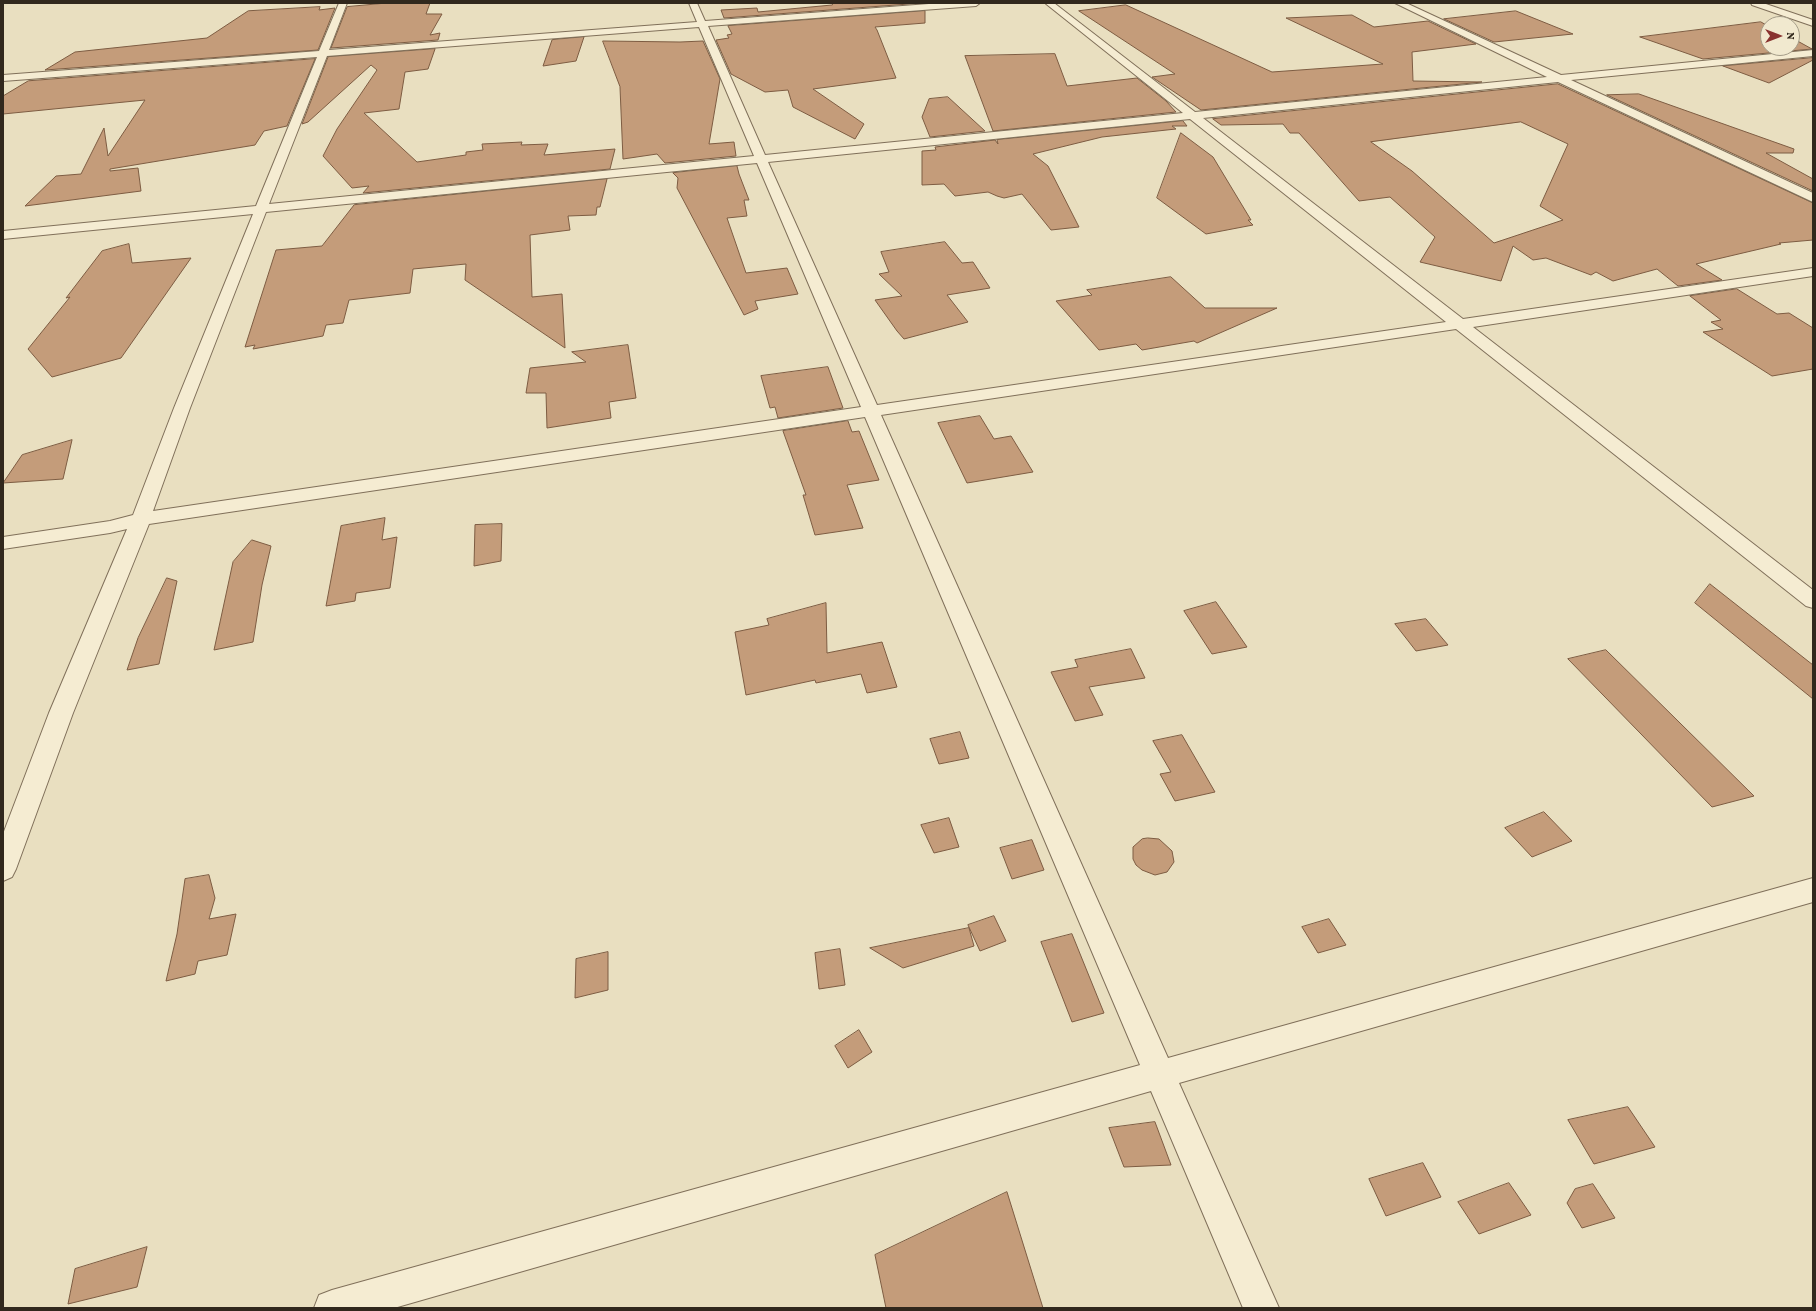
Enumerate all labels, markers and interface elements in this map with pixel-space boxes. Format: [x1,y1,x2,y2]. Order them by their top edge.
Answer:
north arrow [1760,16,1800,56]
text: N [1785,32,1797,40]

